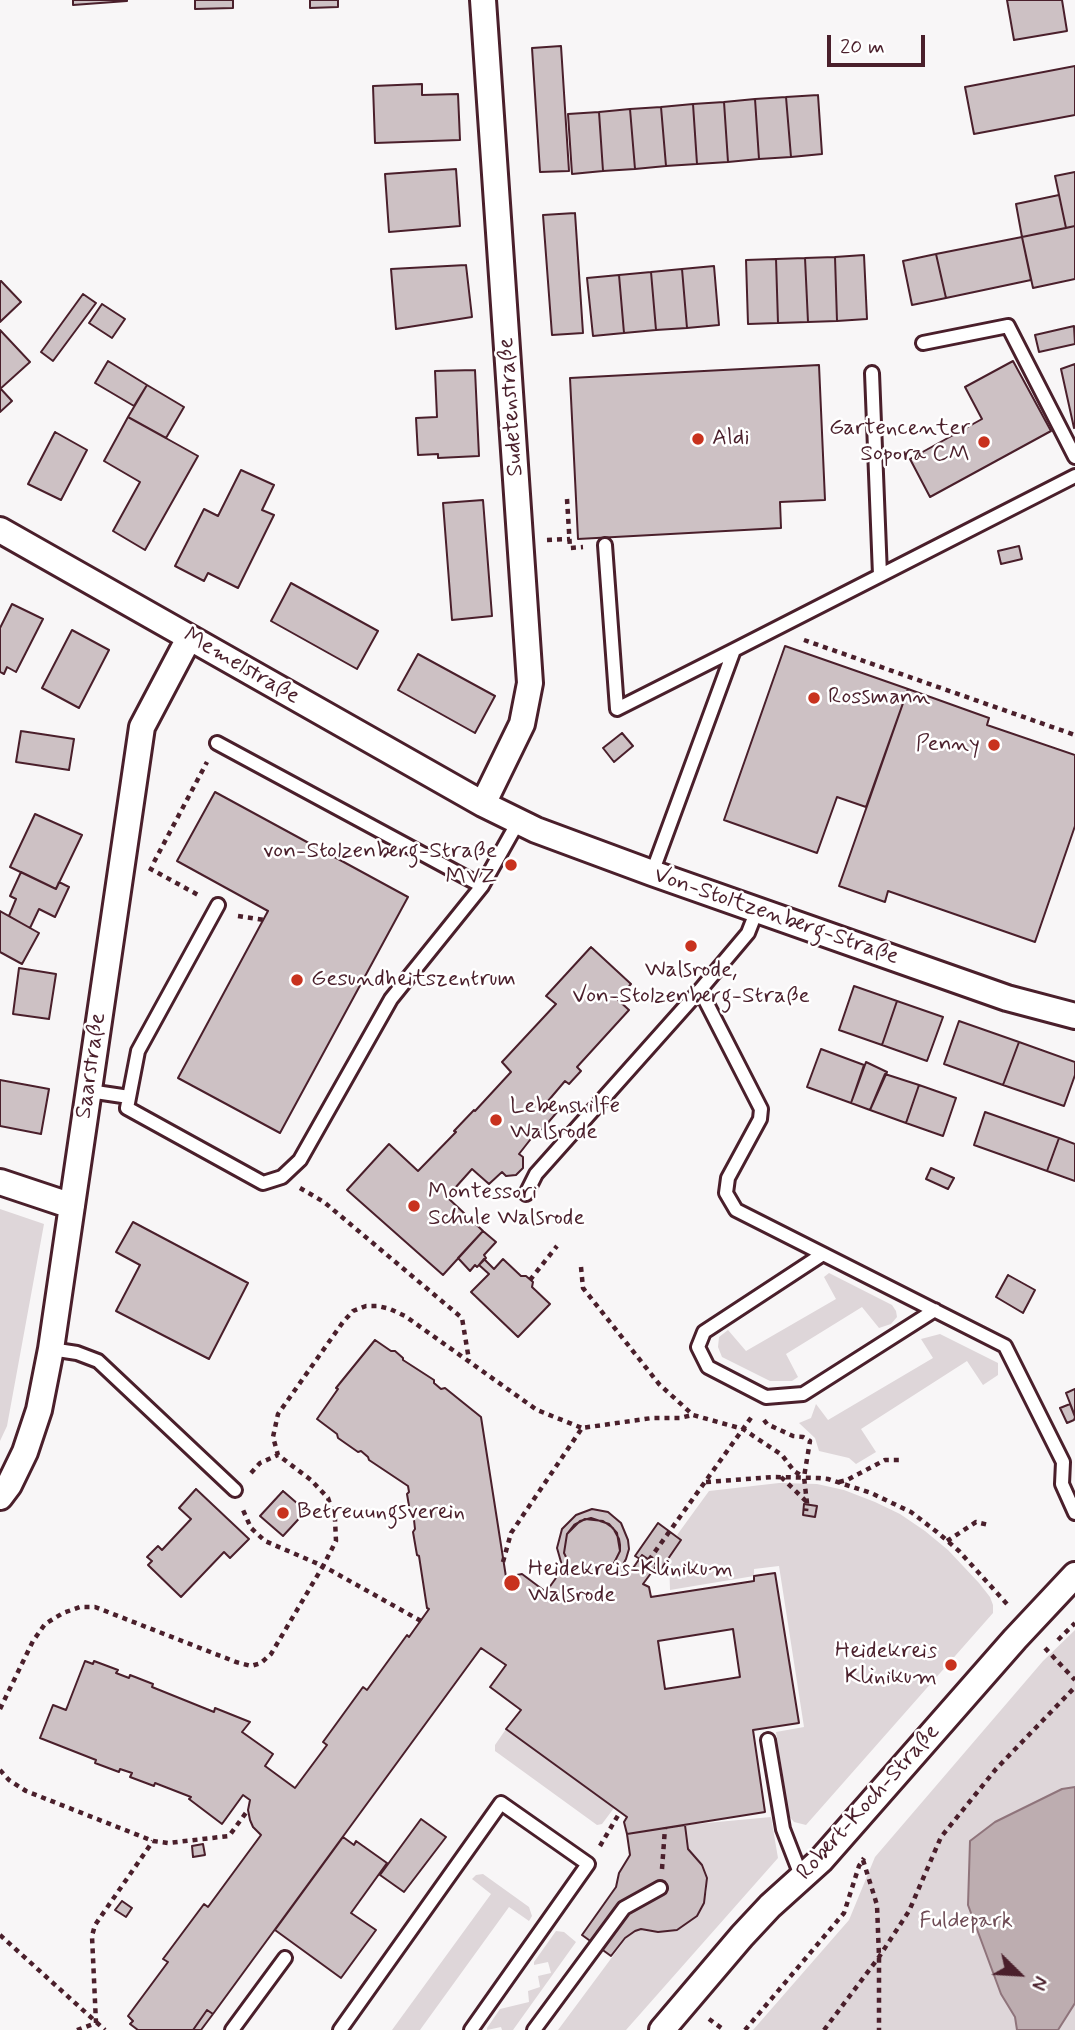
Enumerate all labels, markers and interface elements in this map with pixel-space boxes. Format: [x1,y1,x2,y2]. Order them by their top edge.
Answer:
scale bar [830,21,928,65]
text: 20 m [840,33,885,61]
street label: Sudetenstraße [493,337,531,477]
place label: Gartencenter Sopora CM [829,415,970,469]
place label: Aldi [712,425,750,453]
marker: Aldi [690,431,706,447]
marker: Gartencenter Sopora CM [976,434,992,450]
street label: Memelstraße [178,623,304,711]
place label: Rossmann [828,684,930,712]
marker: Rossmann [806,690,822,706]
place label: Penny [916,731,980,759]
marker: Penny [986,737,1002,753]
place label: von-Stolzenberg-Straße MVZ [263,838,497,892]
marker: von-Stolzenberg-Straße MVZ [503,857,519,873]
street label: Von-Stoltzenberg-Straße [650,862,902,972]
marker: Walsrode, Von-Stolzenberg-Straße [683,938,699,954]
place label: Walsrode, Von-Stolzenberg-Straße [572,957,810,1011]
place label: Gesundheitszentrum [311,966,516,994]
marker: Gesundheitszentrum [289,972,305,988]
street label: Saarstraße [71,1011,113,1121]
place label: Lebenshilfe Walsrode [510,1093,620,1147]
marker: Lebenshilfe Walsrode [488,1112,504,1128]
place label: Montessori Schule Walsrode [428,1179,585,1233]
marker: Montessori Schule Walsrode [406,1198,422,1214]
place label: Betreuungsverein [297,1499,465,1527]
marker: Betreuungsverein [275,1505,291,1521]
place label: Heidekreis-Klinikum Walsrode [528,1556,733,1610]
marker: Heidekreis-Klinikum Walsrode [502,1573,522,1593]
place label: Heidekreis Klinikum [835,1638,937,1692]
marker: Heidekreis Klinikum [943,1657,959,1673]
street label: Robert-Koch-Straße [792,1719,946,1887]
park label: Fuldepark [919,1908,1013,1936]
north arrow [984,1939,1054,2009]
text: N [1025,1972,1053,1994]

